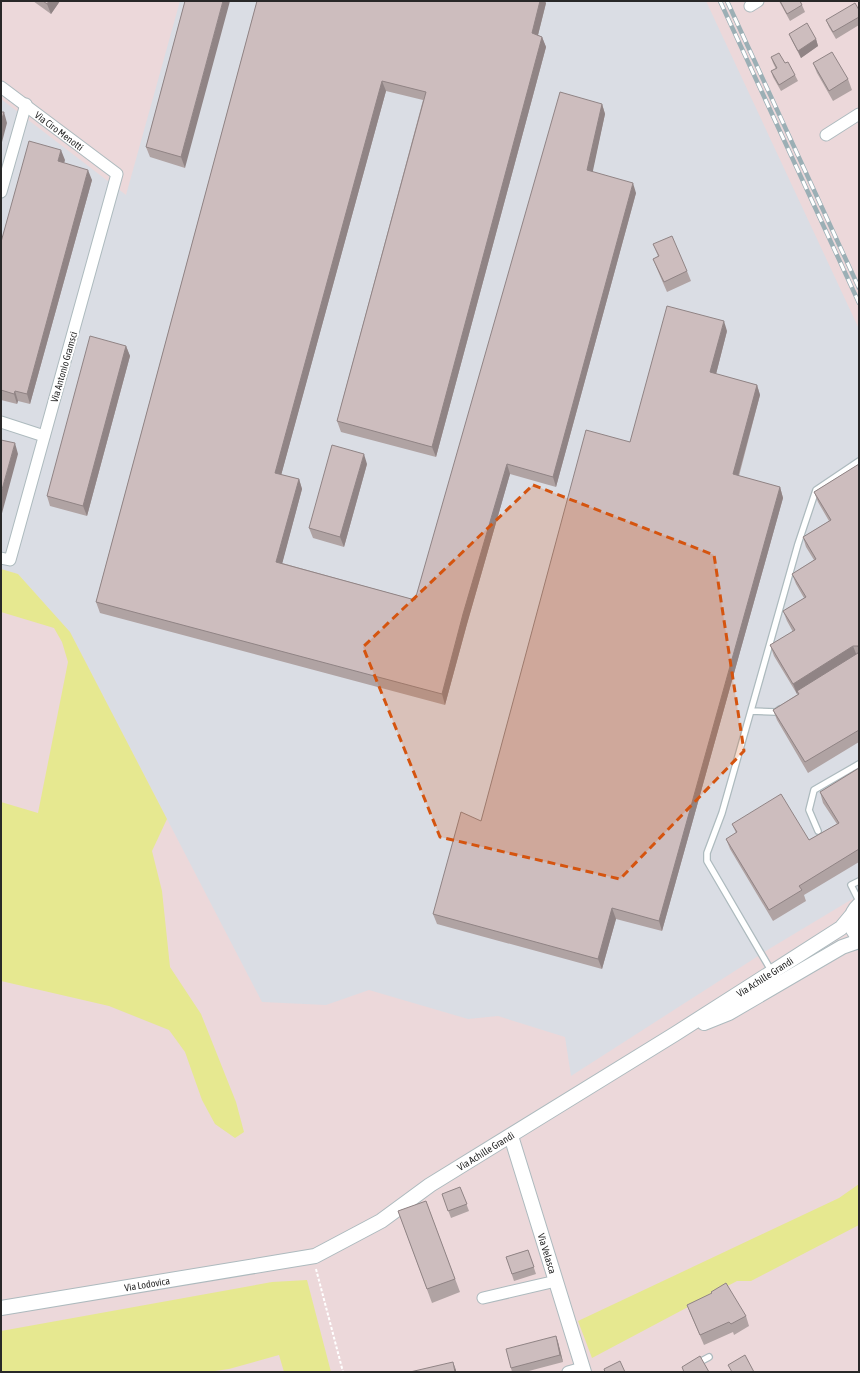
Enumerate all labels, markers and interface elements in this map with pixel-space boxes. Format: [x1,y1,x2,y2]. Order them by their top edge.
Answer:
street label: Via Ciro Menotti [33,109,86,153]
street label: Via Antonio Gramsci [49,330,79,404]
street label: Via Achille Grandi [734,955,795,999]
street label: Via Achille Grandi [455,1129,516,1172]
street label: Via Velasca [536,1232,559,1275]
street label: Via Lodovica [123,1275,171,1293]

